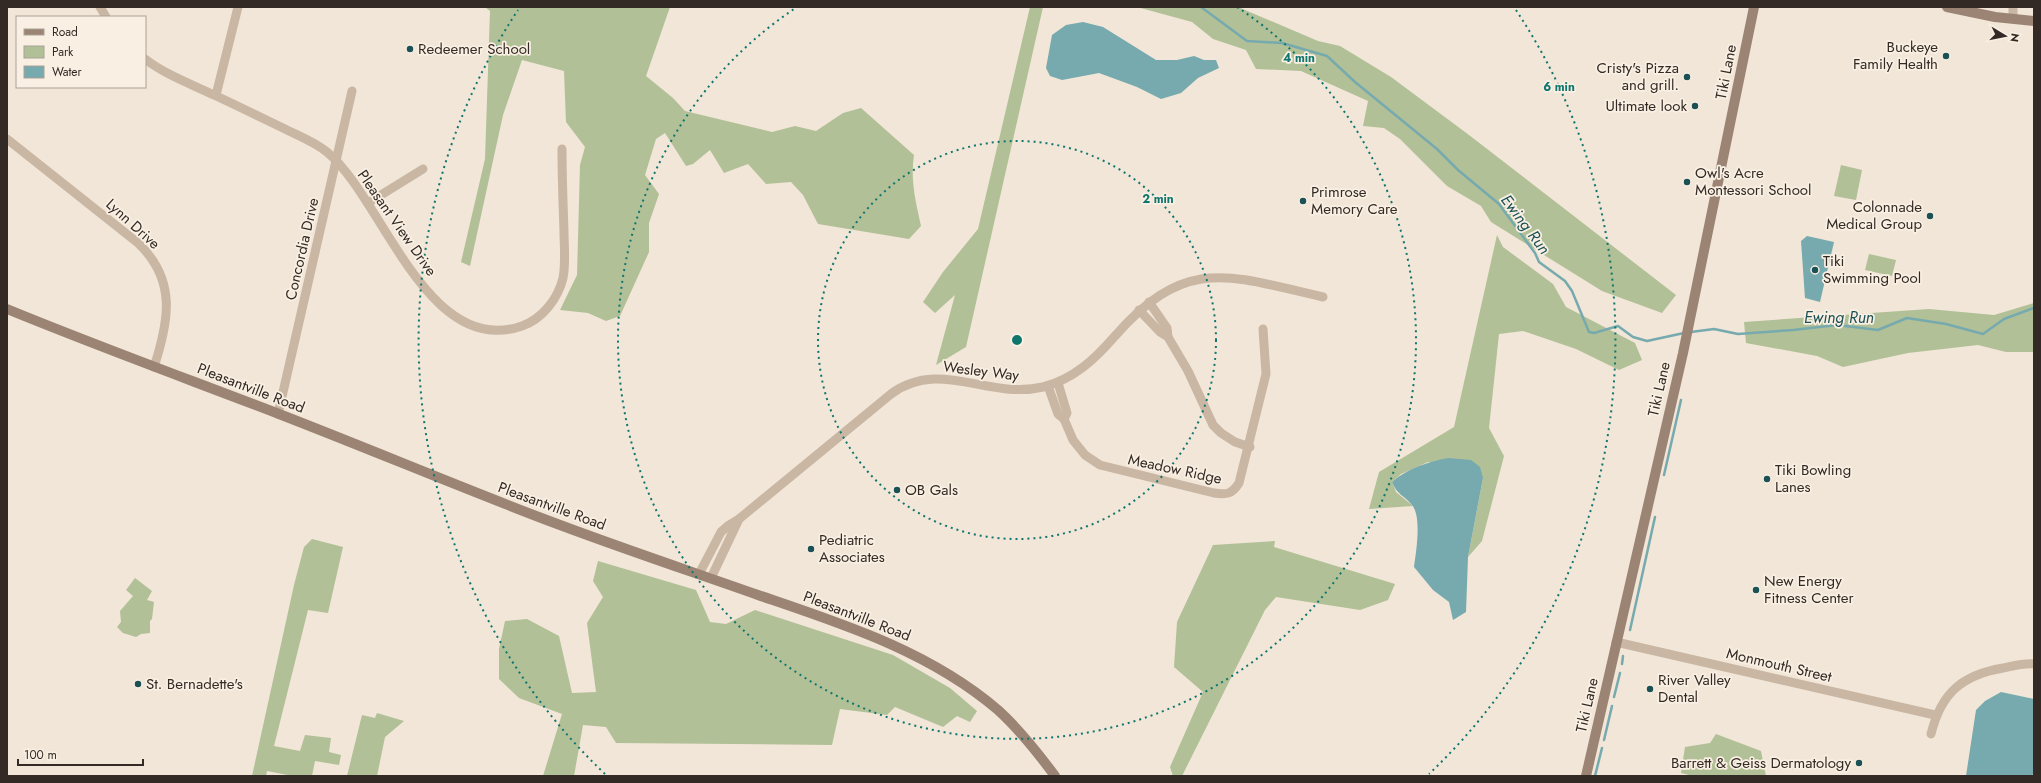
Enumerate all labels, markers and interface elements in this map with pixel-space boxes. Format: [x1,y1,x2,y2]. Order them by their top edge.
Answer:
legend [16,16,146,88]
north arrow [1985,16,2025,56]
text: Road [52,23,78,41]
text: N [2006,32,2023,43]
place label: Buckeye Family Health [1853,36,1938,75]
place label: Redeemer School [418,38,530,60]
street label: Tiki Lane [1710,42,1742,101]
text: Park [52,43,74,61]
marker: Redeemer School [405,44,415,54]
text: 4 min [1283,49,1315,67]
marker: Buckeye Family Health [1941,51,1951,61]
place label: Cristy's Pizza and grill. [1597,57,1679,96]
text: Water [52,63,83,81]
marker: Cristy's Pizza and grill. [1682,72,1692,82]
text: 6 min [1543,78,1575,96]
place label: Ultimate look [1605,95,1687,117]
marker: Ultimate look [1690,101,1700,111]
place label: Owl's Acre Montessori School [1695,162,1811,201]
street label: Pleasant View Drive [352,165,442,281]
marker: Owl's Acre Montessori School [1682,177,1692,187]
place label: Primrose Memory Care [1311,181,1398,220]
water label: Ewing Run [1495,189,1556,259]
text: 2 min [1142,190,1174,208]
street label: Lynn Drive [101,194,165,255]
street label: Concordia Drive [280,195,325,302]
marker: Primrose Memory Care [1298,196,1308,206]
place label: Colonnade Medical Group [1826,196,1922,235]
marker: Colonnade Medical Group [1925,211,1935,221]
place label: Tiki Swimming Pool [1823,250,1921,289]
marker: Tiki Swimming Pool [1810,265,1820,275]
water label: Ewing Run [1804,306,1874,329]
centre of rings [1010,333,1024,347]
street label: Wesley Way [942,355,1021,387]
street label: Pleasantville Road [194,357,308,419]
street label: Tiki Lane [1642,359,1676,418]
street label: Meadow Ridge [1126,448,1224,490]
place label: Tiki Bowling Lanes [1775,459,1851,498]
marker: Tiki Bowling Lanes [1762,474,1772,484]
street label: Pleasantville Road [495,476,609,536]
place label: OB Gals [905,479,958,501]
marker: OB Gals [892,485,902,495]
place label: Pediatric Associates [819,529,885,568]
marker: Pediatric Associates [806,544,816,554]
place label: New Energy Fitness Center [1764,570,1854,609]
street label: Pleasantville Road [800,585,914,647]
marker: New Energy Fitness Center [1751,585,1761,595]
street label: Monmouth Street [1724,642,1834,688]
place label: River Valley Dental [1658,669,1731,708]
place label: St. Bernadette's [146,673,243,695]
street label: Tiki Lane [1570,675,1604,734]
marker: St. Bernadette's [133,679,143,689]
marker: River Valley Dental [1645,684,1655,694]
scale bar [18,741,143,767]
text: 100 m [24,746,57,764]
place label: Barrett & Geiss Dermatology [1671,752,1851,774]
marker: Barrett & Geiss Dermatology [1854,758,1864,768]

